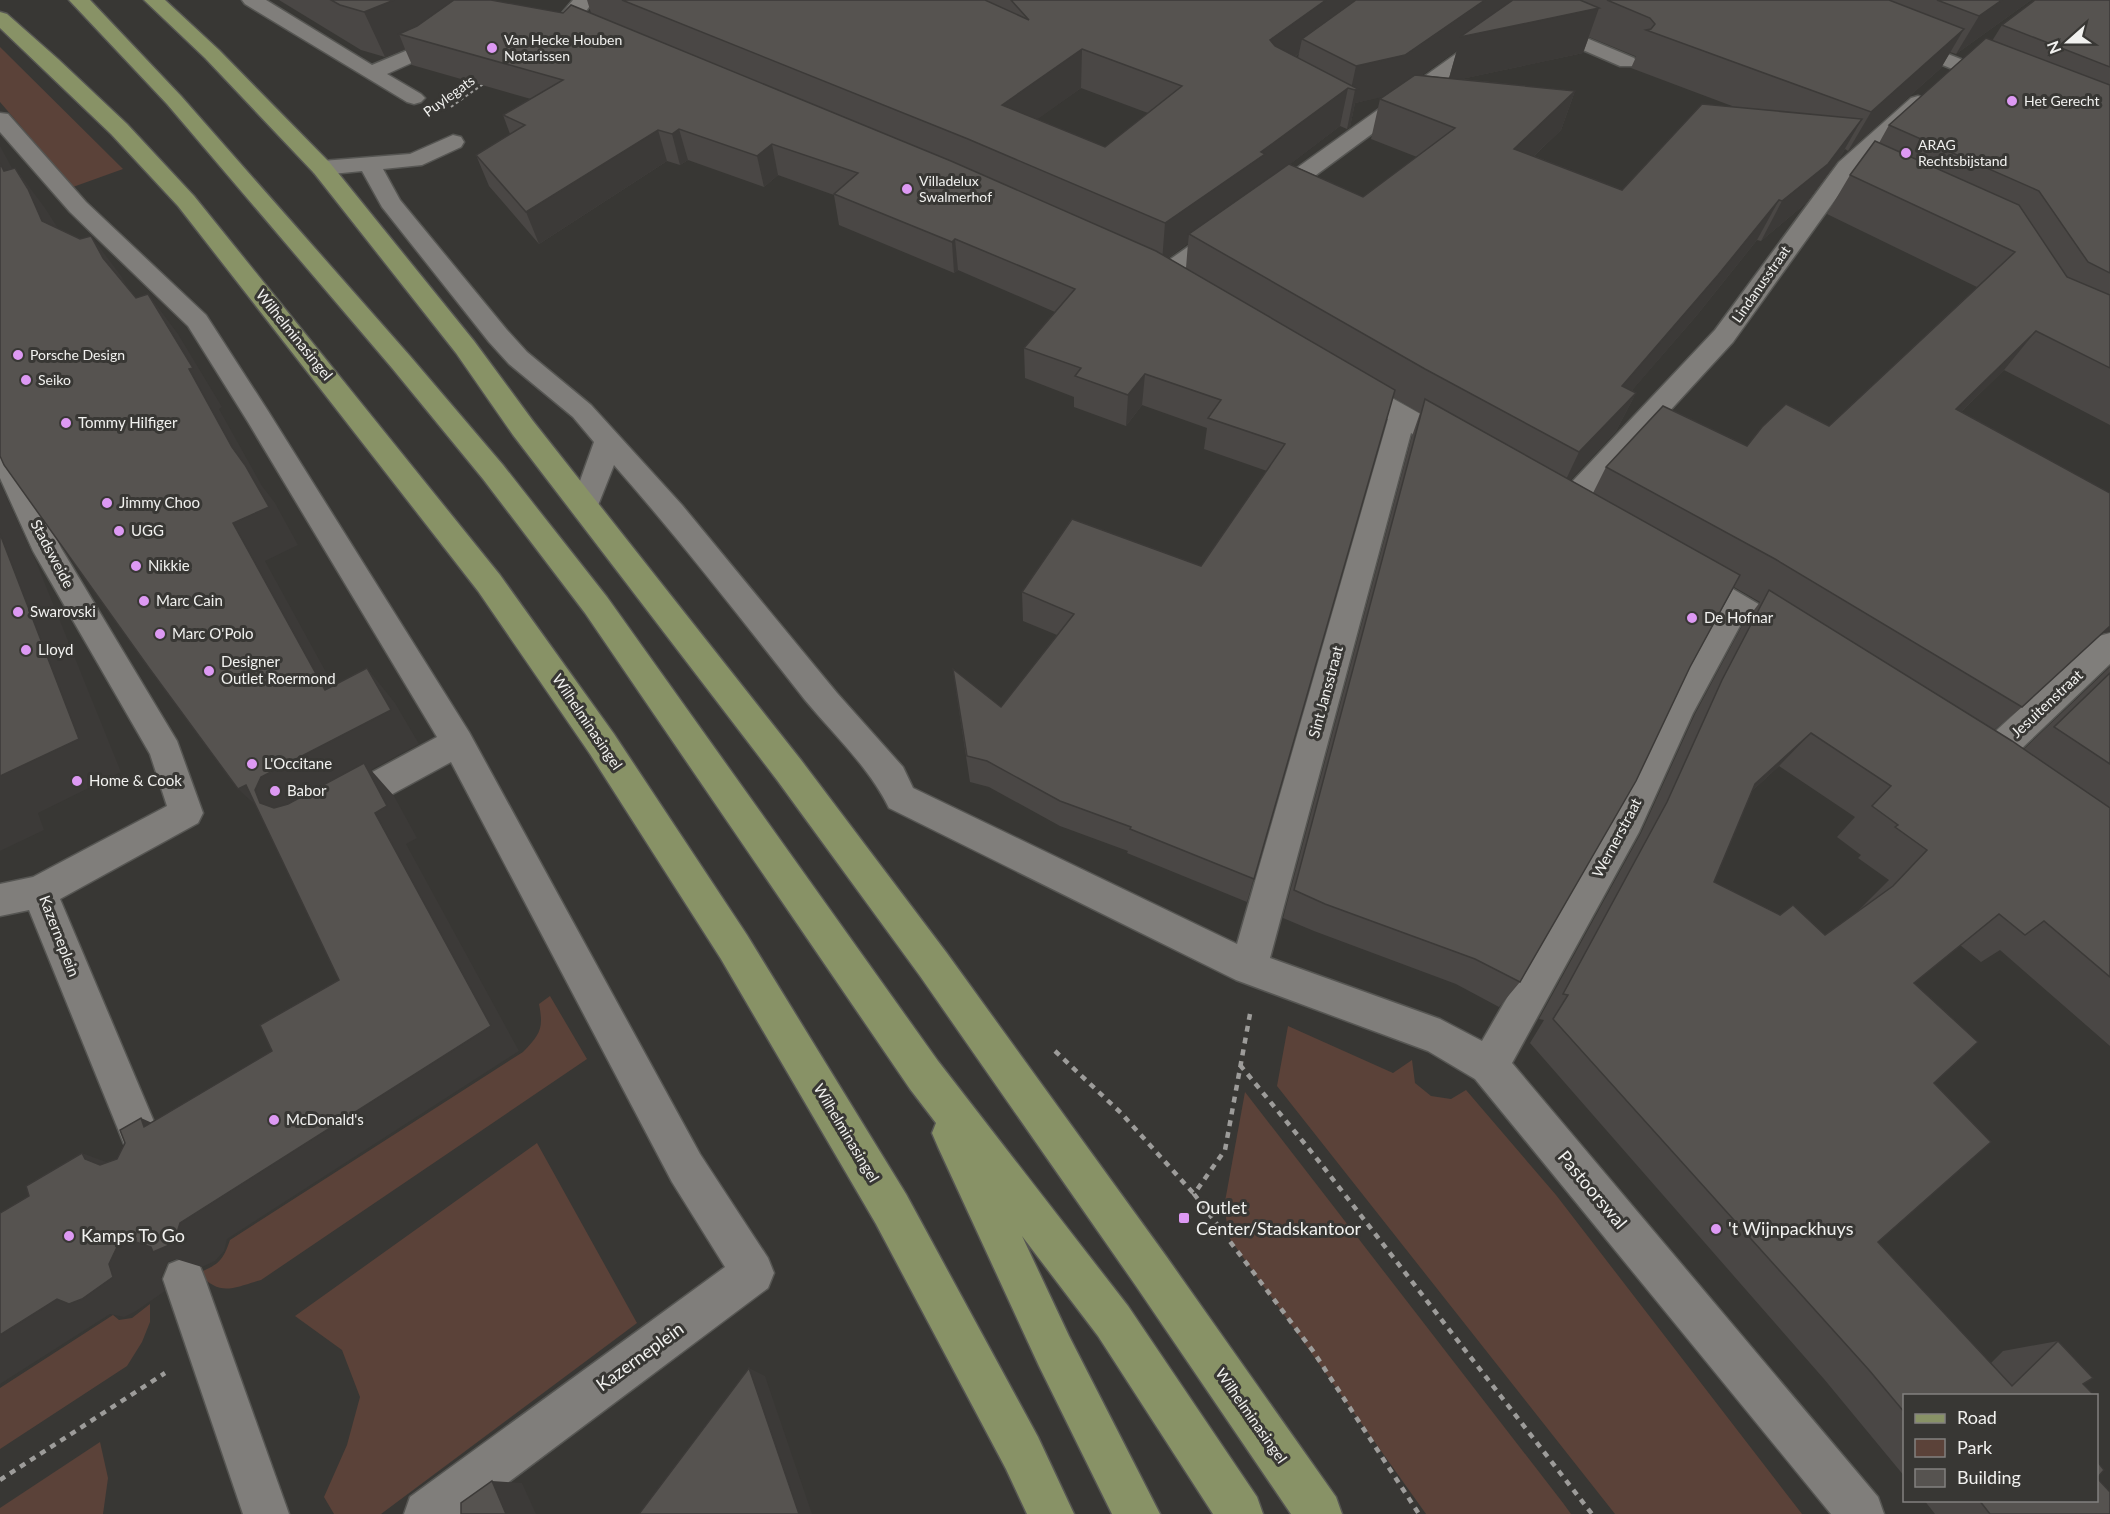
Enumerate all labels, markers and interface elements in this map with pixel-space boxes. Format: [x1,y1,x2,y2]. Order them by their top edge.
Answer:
north arrow [2038,12,2098,72]
place label: Van Hecke Houben Notarissen [504,31,622,64]
text: N [2042,38,2065,57]
marker: Van Hecke Houben Notarissen [485,41,499,55]
street label: Puylegats [420,71,478,120]
place label: Het Gerecht [2024,92,2100,109]
marker: Het Gerecht [2005,94,2019,108]
place label: ARAG Rechtsbijstand [1918,136,2007,169]
marker: ARAG Rechtsbijstand [1899,146,1913,160]
place label: Villadelux Swalmerhof [919,172,992,205]
marker: Villadelux Swalmerhof [900,182,914,196]
street label: Lindanusstraat [1728,242,1793,325]
street label: Wilhelminasingel [253,285,337,383]
place label: Porsche Design [30,346,125,363]
marker: Porsche Design [11,348,25,362]
place label: Seiko [38,371,71,388]
marker: Seiko [19,373,33,387]
place label: Tommy Hilfiger [78,413,178,431]
marker: Tommy Hilfiger [59,416,73,430]
place label: Jimmy Choo [119,493,200,511]
marker: Jimmy Choo [100,496,114,510]
street label: Stadsweide [27,516,78,591]
place label: UGG [131,521,164,539]
marker: UGG [112,524,126,538]
place label: Nikkie [148,556,190,574]
marker: Nikkie [129,559,143,573]
place label: Marc Cain [156,591,223,609]
marker: Marc Cain [137,594,151,608]
place label: Swarovski [30,602,96,620]
marker: Swarovski [11,605,25,619]
place label: De Hofnar [1704,608,1774,626]
marker: De Hofnar [1685,611,1699,625]
place label: Marc O'Polo [172,624,254,642]
marker: Marc O'Polo [153,627,167,641]
place label: Lloyd [38,640,73,658]
marker: Lloyd [19,643,33,657]
street label: Sint Jansstraat [1304,643,1346,740]
place label: Designer Outlet Roermond [221,652,336,687]
marker: Designer Outlet Roermond [202,664,216,678]
street label: Jesuitenstraat [2007,665,2086,741]
street label: Wilhelminasingel [549,670,627,773]
place label: L'Occitane [264,754,332,772]
marker: L'Occitane [245,757,259,771]
place label: Home & Cook [89,771,182,789]
marker: Home & Cook [70,774,84,788]
place label: Babor [287,781,327,799]
marker: Babor [268,784,282,798]
street label: Wernerstraat [1588,794,1645,880]
street label: Kazerneplein [36,893,84,979]
street label: Wilhelminasingel [810,1080,883,1185]
place label: McDonald's [286,1110,364,1128]
marker: McDonald's [267,1113,281,1127]
street label: Pastoorswal [1554,1146,1632,1233]
place label: Outlet Center/Stadskantoor [1196,1196,1362,1239]
marker: Outlet Center/Stadskantoor [1177,1211,1191,1225]
place label: 't Wijnpackhuys [1728,1217,1854,1239]
marker: 't Wijnpackhuys [1709,1222,1723,1236]
place label: Kamps To Go [81,1224,185,1246]
marker: Kamps To Go [62,1229,76,1243]
street label: Kazerneplein [591,1317,687,1395]
street label: Wilhelminasingel [1212,1364,1291,1466]
legend [1903,1394,2098,1502]
text: Road [1957,1406,1997,1428]
text: Park [1957,1436,1993,1458]
text: Building [1957,1466,2021,1488]

